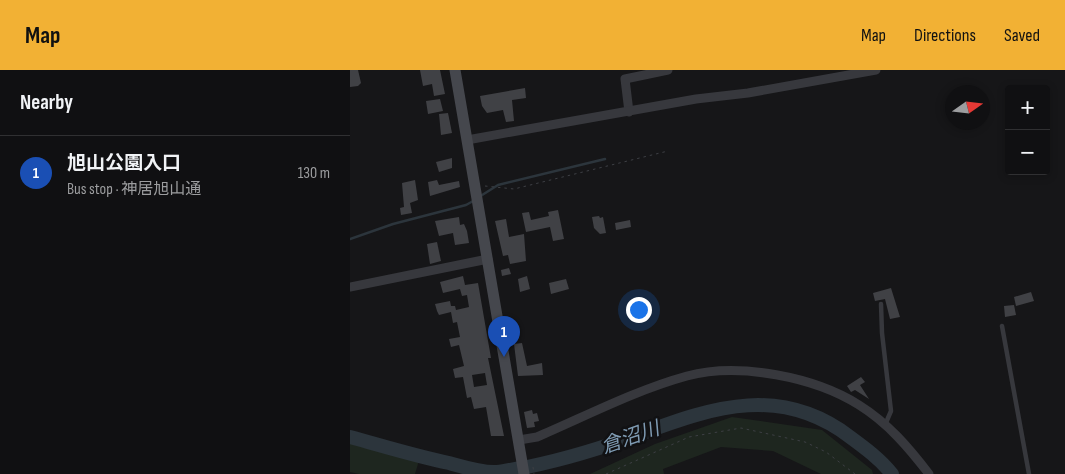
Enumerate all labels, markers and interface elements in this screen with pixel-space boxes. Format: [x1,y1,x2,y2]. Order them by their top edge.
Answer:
text: Map [25,21,60,50]
text: Map [861,25,886,46]
text: Directions [914,25,976,46]
text: Saved [1004,25,1040,46]
north arrow [945,85,990,130]
map controls [1005,85,1050,175]
button: + [1005,85,1050,130]
text: Nearby [20,90,73,115]
button: − [1005,130,1050,175]
text: 旭山公園入口 [67,152,181,175]
text: 1 [33,164,39,183]
text: 130 m [298,164,330,183]
text: Bus stop · 神居旭山通 [67,180,201,199]
your location [626,297,652,323]
pin: 1 [488,316,520,357]
water label: 倉沼川 [598,416,664,459]

